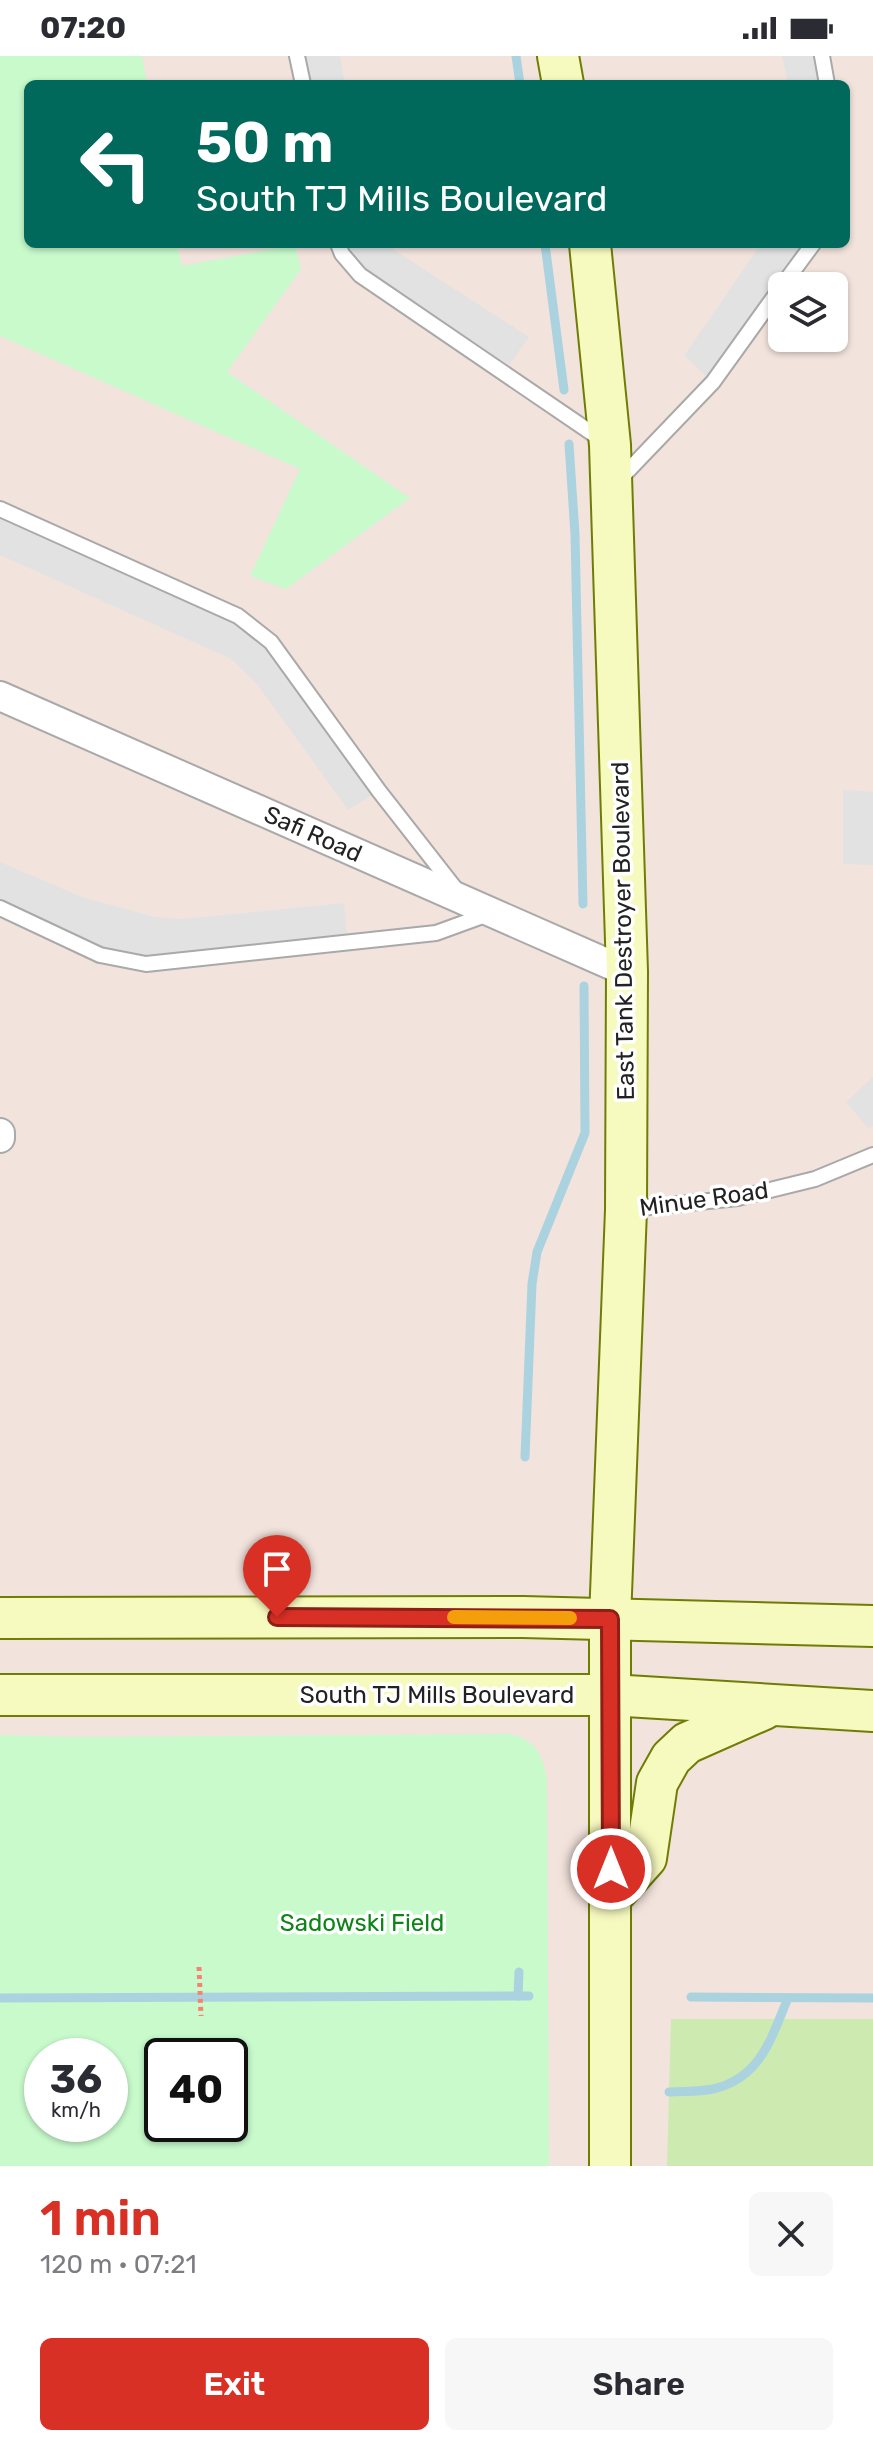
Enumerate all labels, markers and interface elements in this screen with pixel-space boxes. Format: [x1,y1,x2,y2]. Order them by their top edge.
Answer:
text: 07:20 [40,10,126,46]
text: 50 m [196,110,333,176]
icon: left [64,112,168,216]
text: South TJ Mills Boulevard [196,177,608,220]
map controls [768,272,848,352]
button: layers [768,272,848,352]
street label: East Tank Destroyer Boulevard [606,761,640,1101]
street label: Safi Road [260,800,366,868]
street label: Minue Road [638,1176,770,1222]
pin [243,1535,311,1617]
icon: arrive [255,1547,299,1591]
street label: South TJ Mills Boulevard [300,1681,574,1709]
position arrow [569,1827,653,1911]
park label: Sadowski Field [280,1909,444,1937]
speed limit sign: 40 [144,2038,248,2142]
text: 36 [50,2056,102,2103]
text: km/h [51,2098,101,2122]
text: 1 min [40,2190,161,2247]
button: close [749,2192,833,2276]
text: 120 m · 07:21 [40,2249,197,2280]
button: Exit [40,2338,429,2430]
button: Share [445,2338,833,2430]

